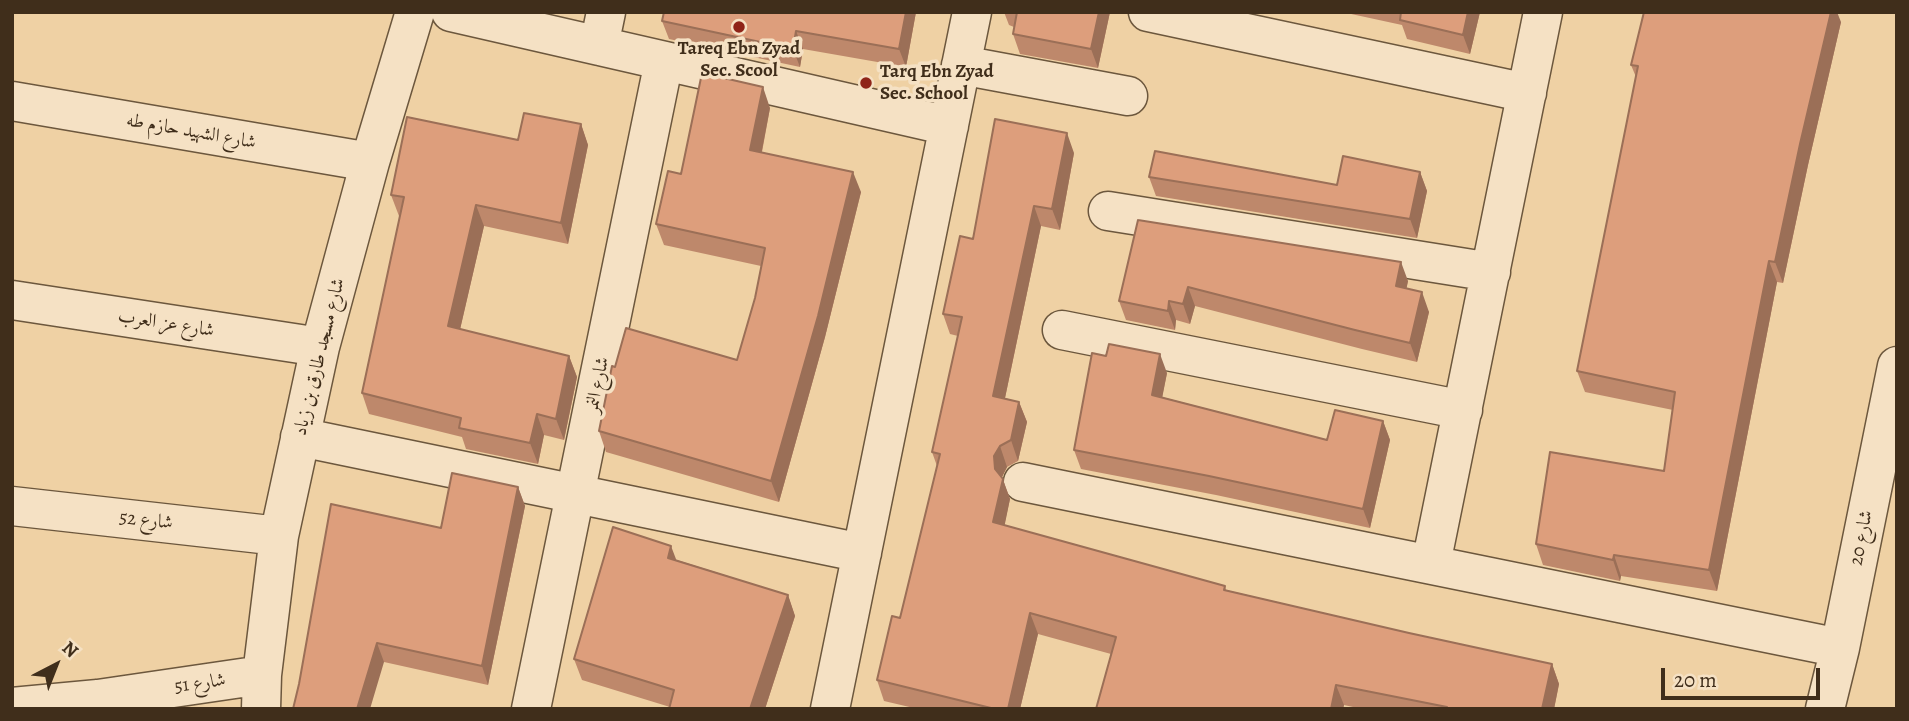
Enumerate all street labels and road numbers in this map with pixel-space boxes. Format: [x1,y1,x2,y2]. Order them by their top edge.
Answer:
street label: شارع الشهيد حازم طه [124,109,258,155]
street label: شارع مسجد طارق بن زياد [289,276,351,438]
street label: شارع عز العرب [116,305,216,343]
street label: شارع النمر [581,355,615,415]
street label: شارع 52 [118,507,174,535]
street label: شارع 20 [1845,508,1879,568]
street label: شارع 51 [173,669,227,699]

